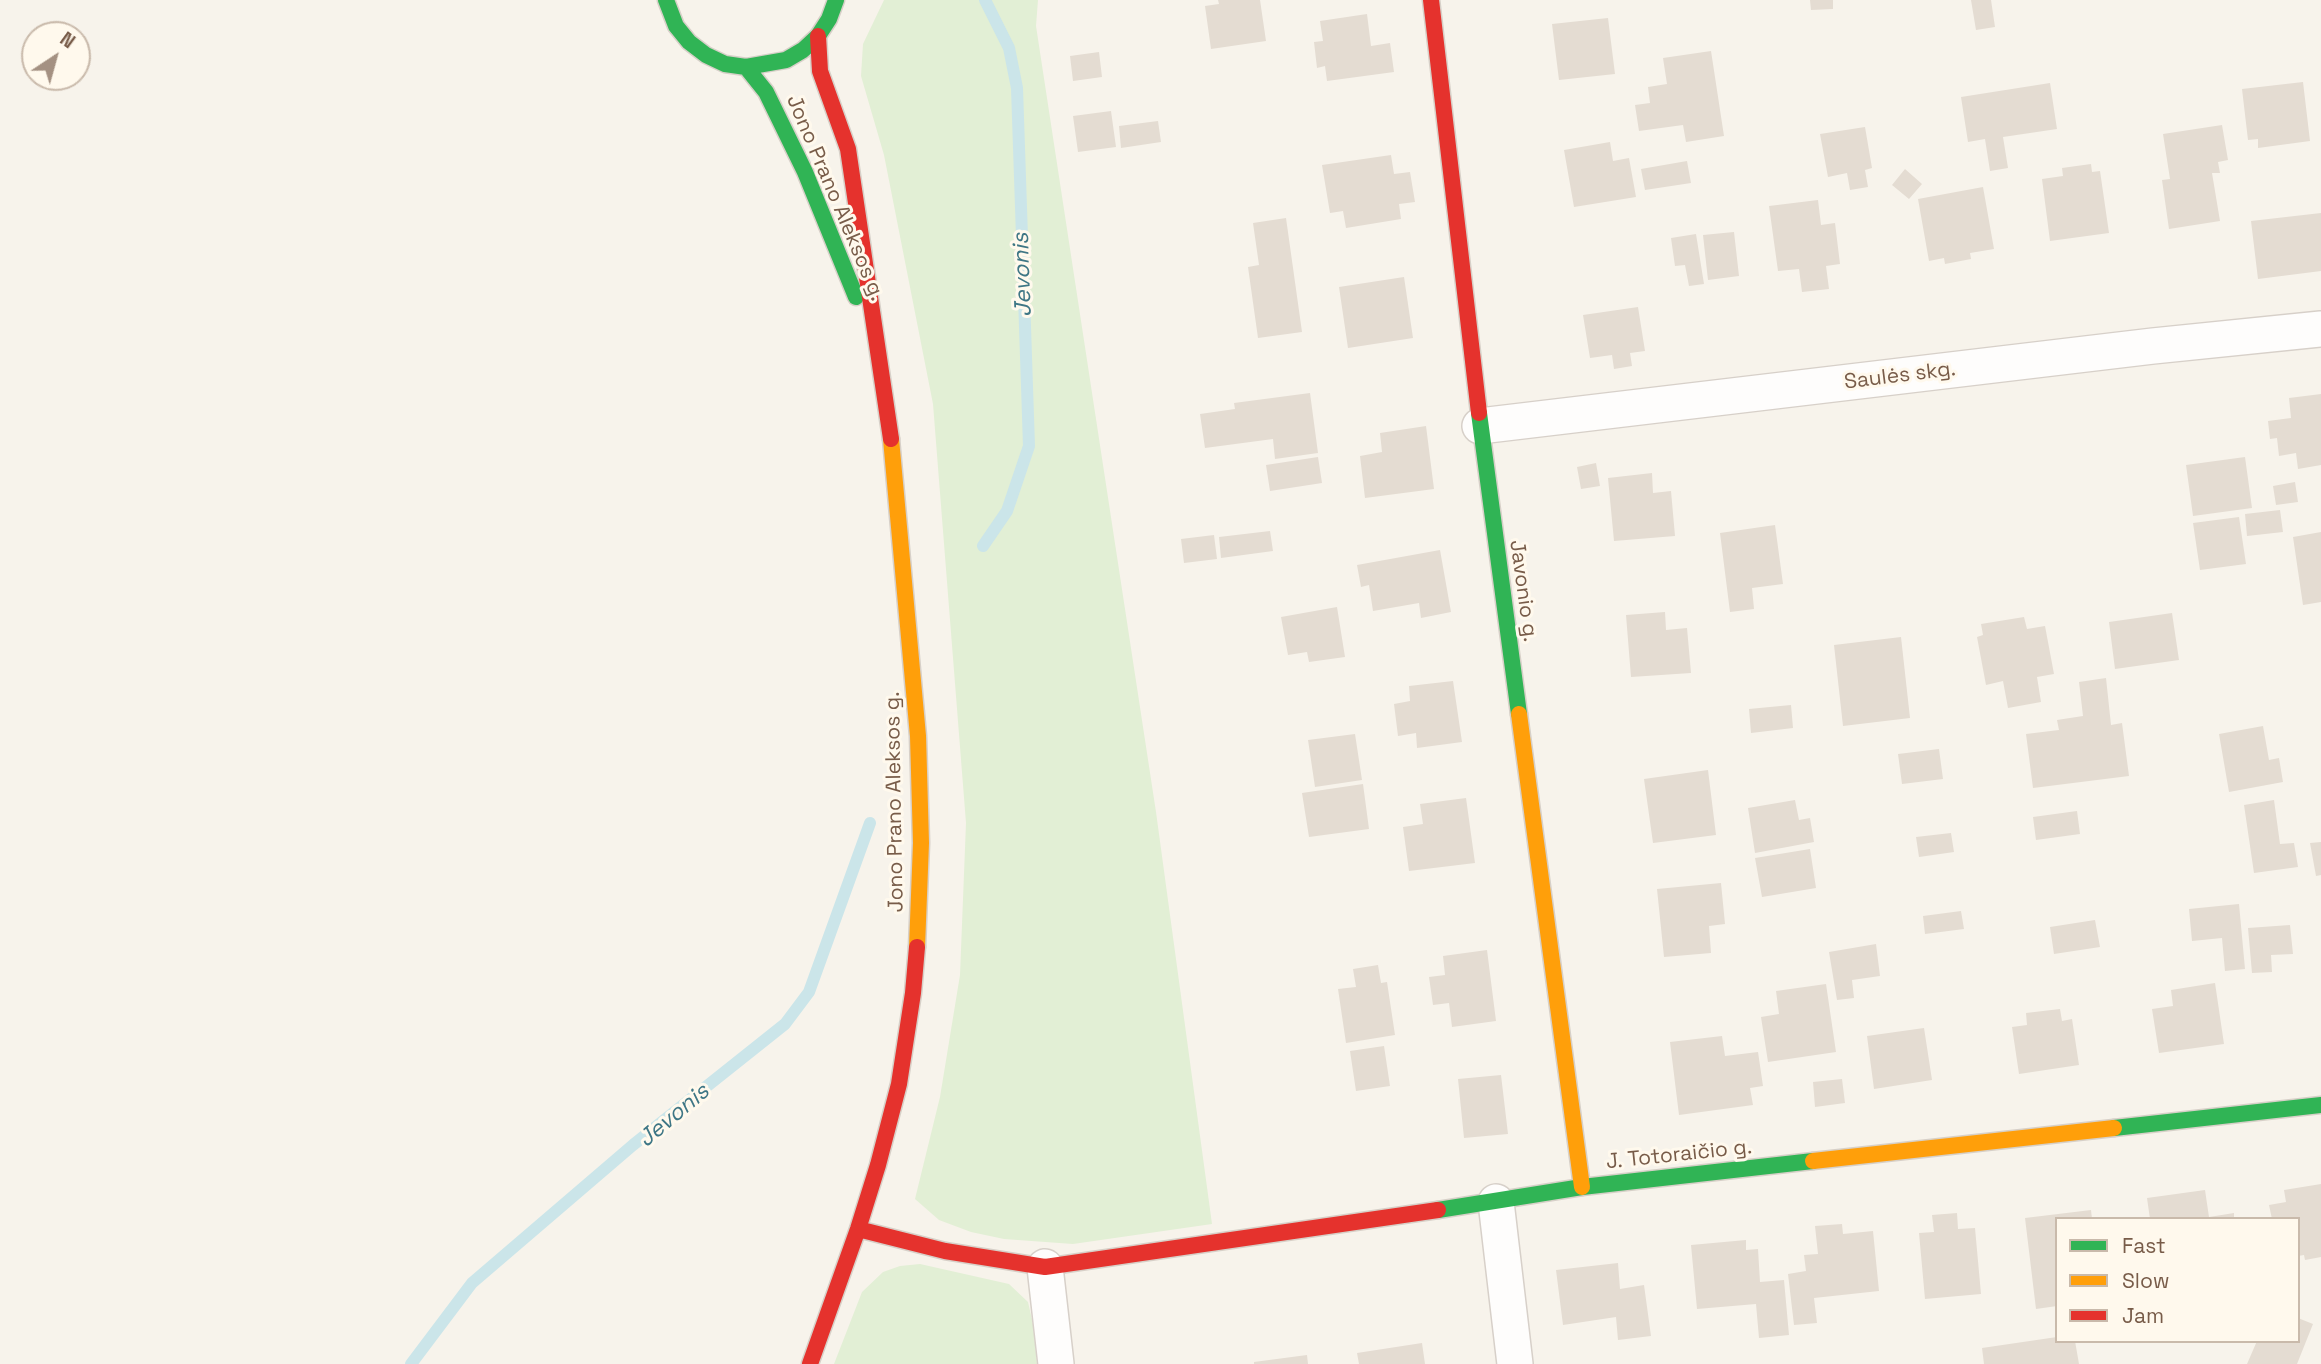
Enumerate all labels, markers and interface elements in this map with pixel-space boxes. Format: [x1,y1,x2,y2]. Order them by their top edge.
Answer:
north arrow [21,21,91,91]
text: N [55,26,80,54]
street label: Jono Prano Aleksos g. [780,91,890,305]
water label: Jevonis [1008,232,1038,318]
street label: Saulės skg. [1843,357,1957,395]
street label: Javonio g. [1503,538,1543,644]
street label: Jono Prano Aleksos g. [880,691,910,913]
water label: Jevonis [633,1078,715,1154]
street label: J. Totoraičio g. [1605,1135,1753,1175]
legend [2055,1217,2300,1343]
text: Fast [2122,1232,2166,1259]
text: Slow [2122,1267,2170,1294]
text: Jam [2122,1302,2164,1329]

